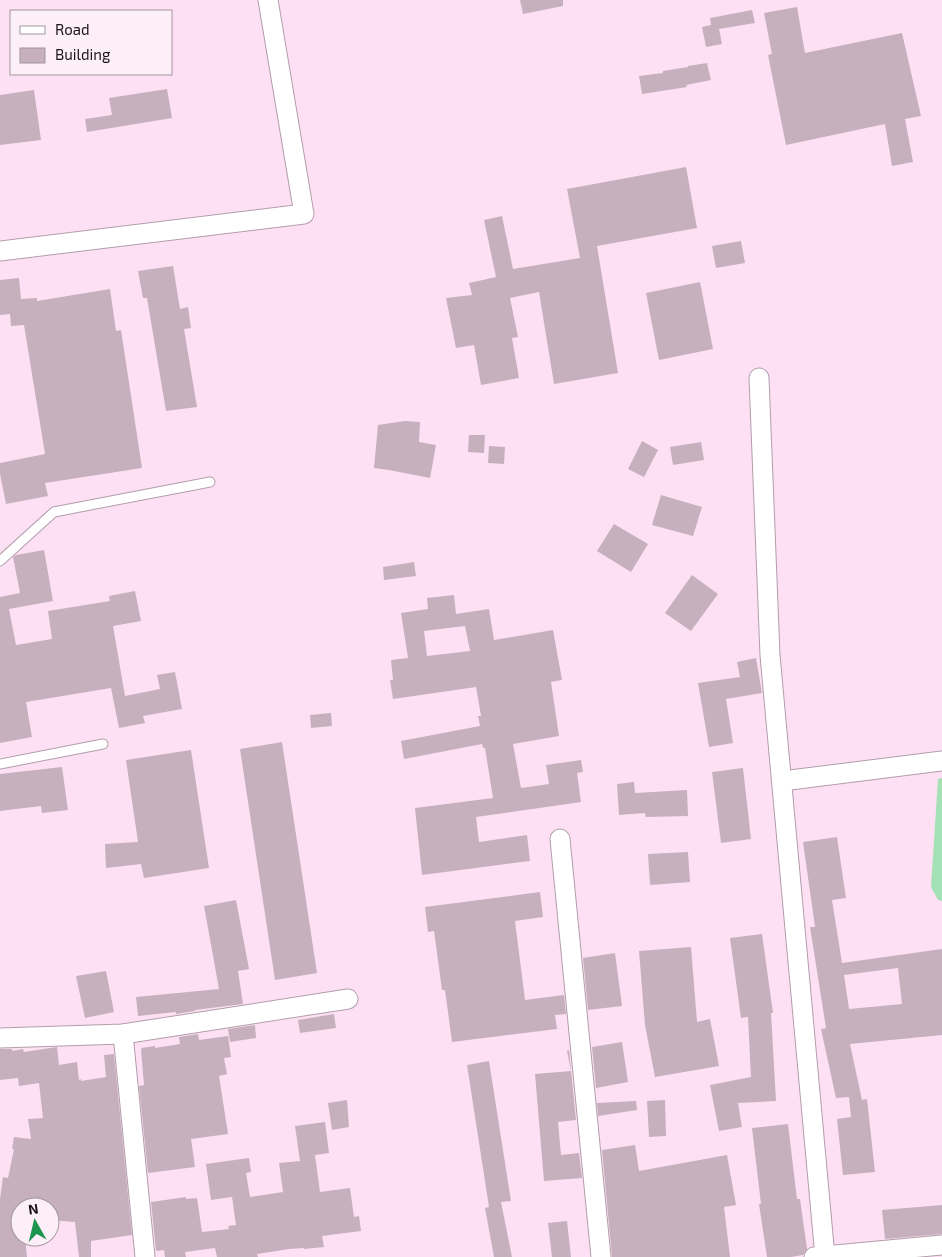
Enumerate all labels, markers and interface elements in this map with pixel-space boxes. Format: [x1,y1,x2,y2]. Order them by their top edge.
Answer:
legend [10,10,172,75]
text: Road [55,20,90,38]
text: Building [55,45,111,63]
north arrow [10,1197,60,1247]
text: N [27,1200,39,1218]

